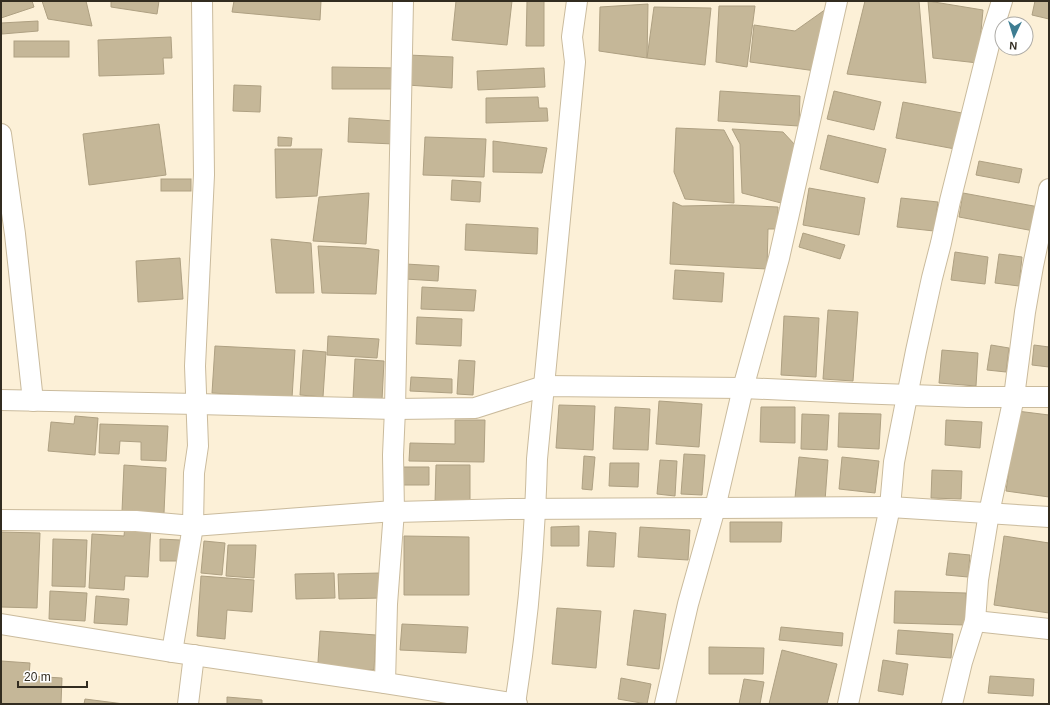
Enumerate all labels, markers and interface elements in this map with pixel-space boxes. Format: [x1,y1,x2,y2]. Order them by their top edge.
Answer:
north arrow [994,16,1034,56]
text: N [1009,40,1018,52]
scale bar [18,663,87,689]
text: 20 m [24,670,51,684]

